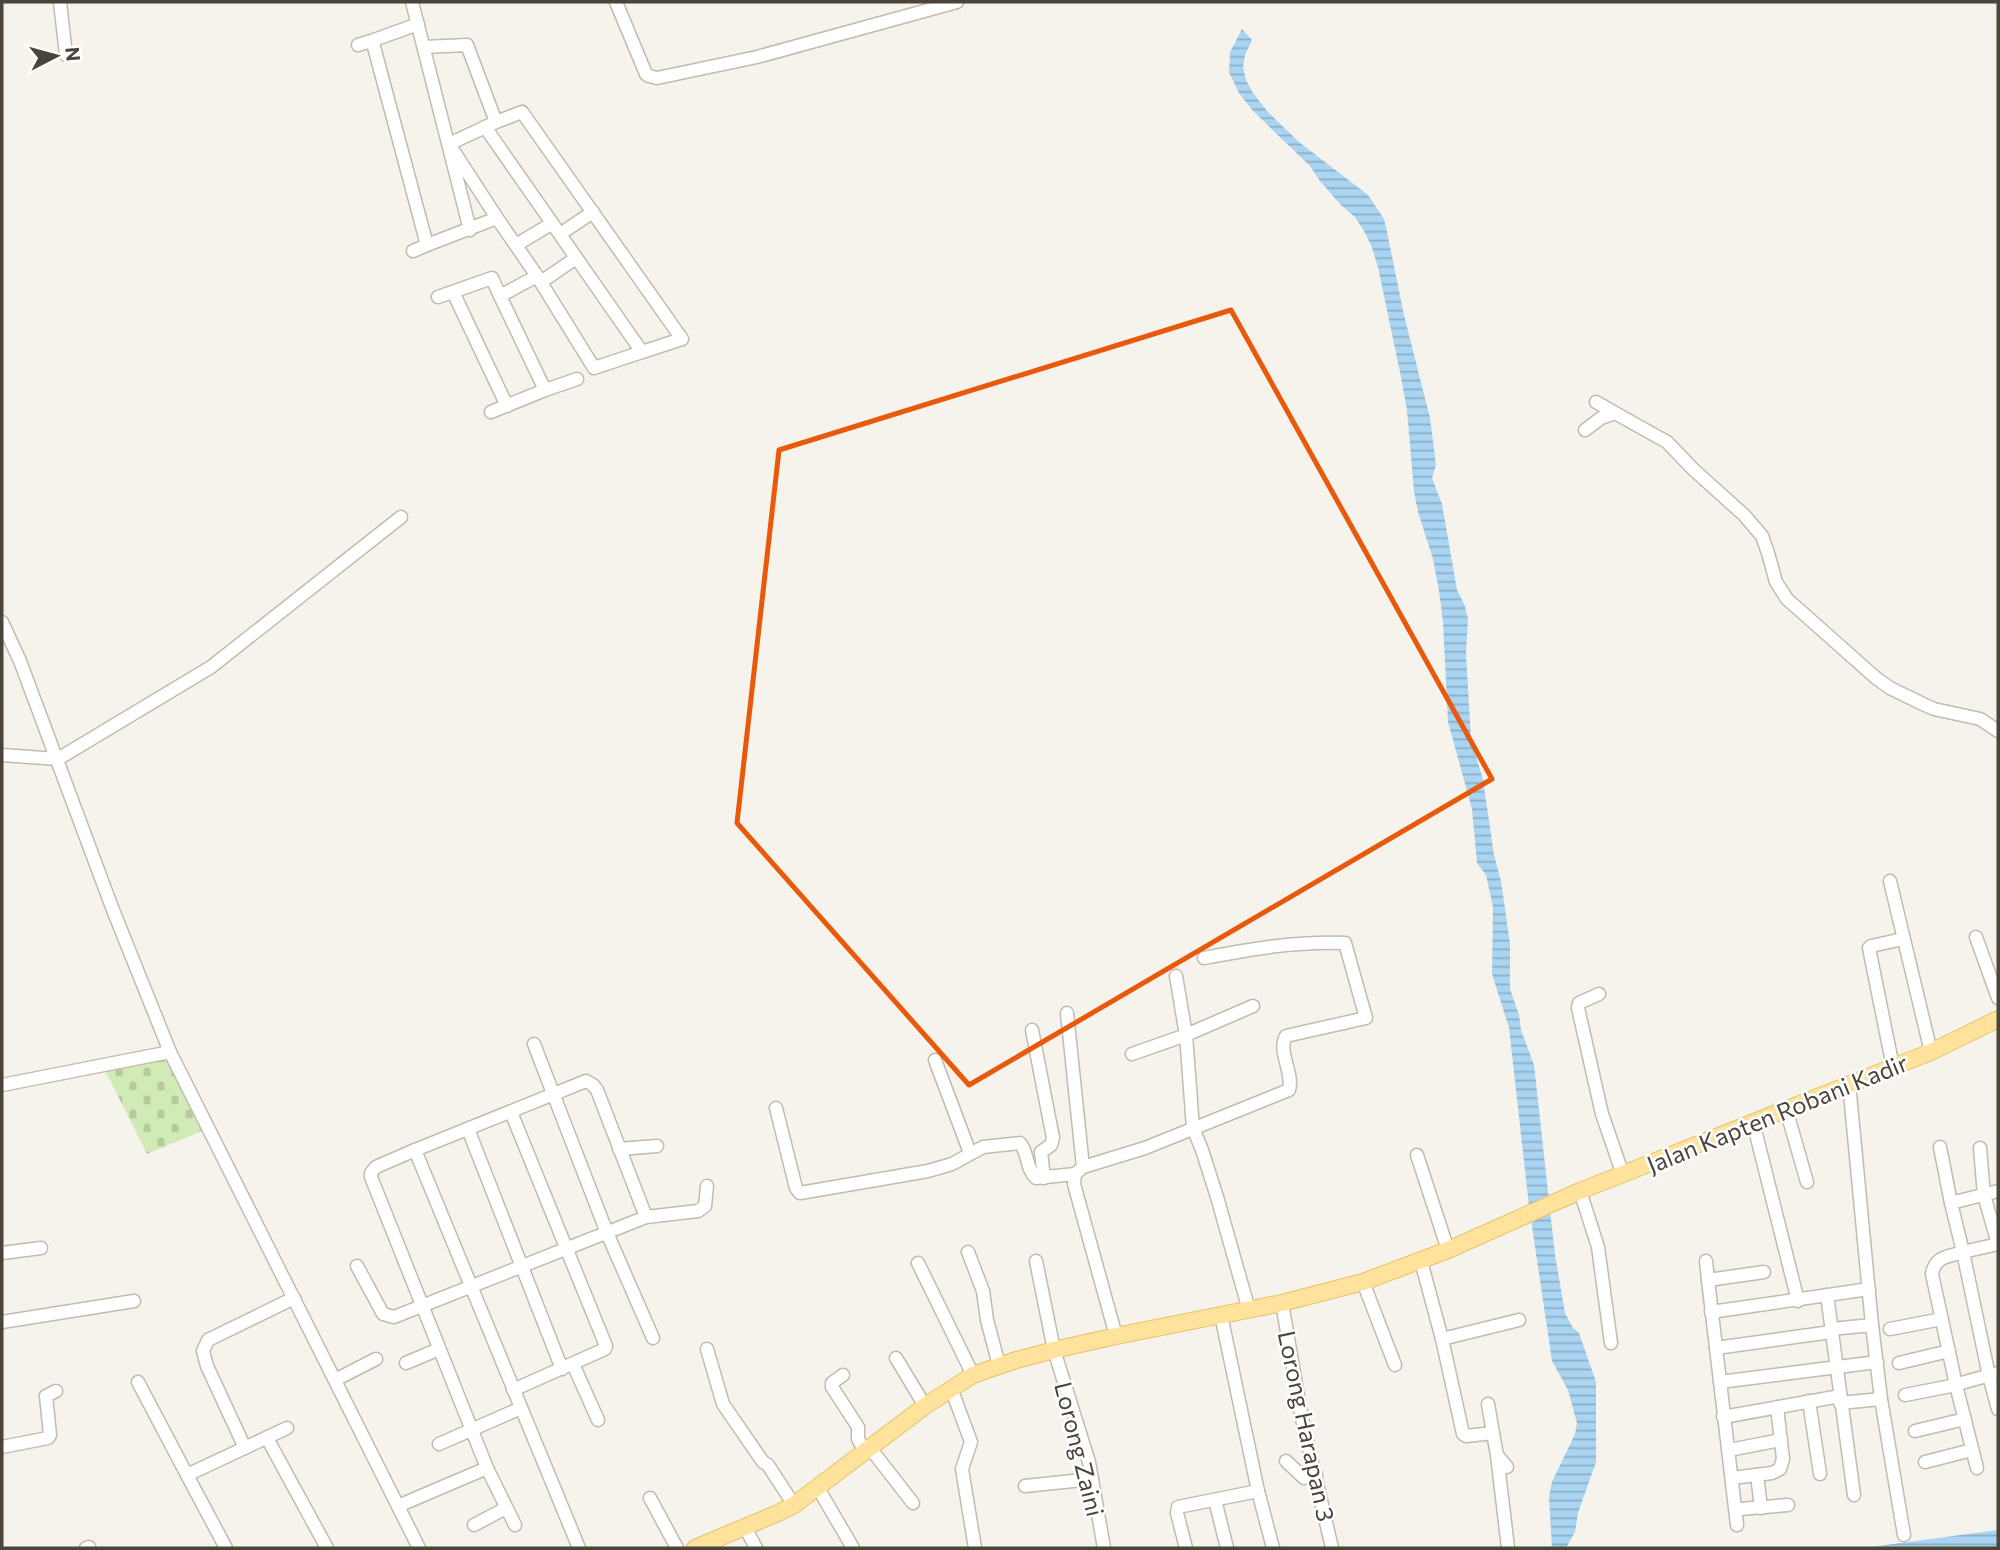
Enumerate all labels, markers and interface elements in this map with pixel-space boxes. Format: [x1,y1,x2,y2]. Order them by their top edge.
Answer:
north arrow [21,21,91,91]
text: N [61,46,86,62]
street label: Jalan Kapten Robani Kadir [1642,1047,1912,1179]
street label: Lorong Harapan 3 [1273,1328,1341,1524]
street label: Lorong Zaini [1049,1379,1111,1519]

